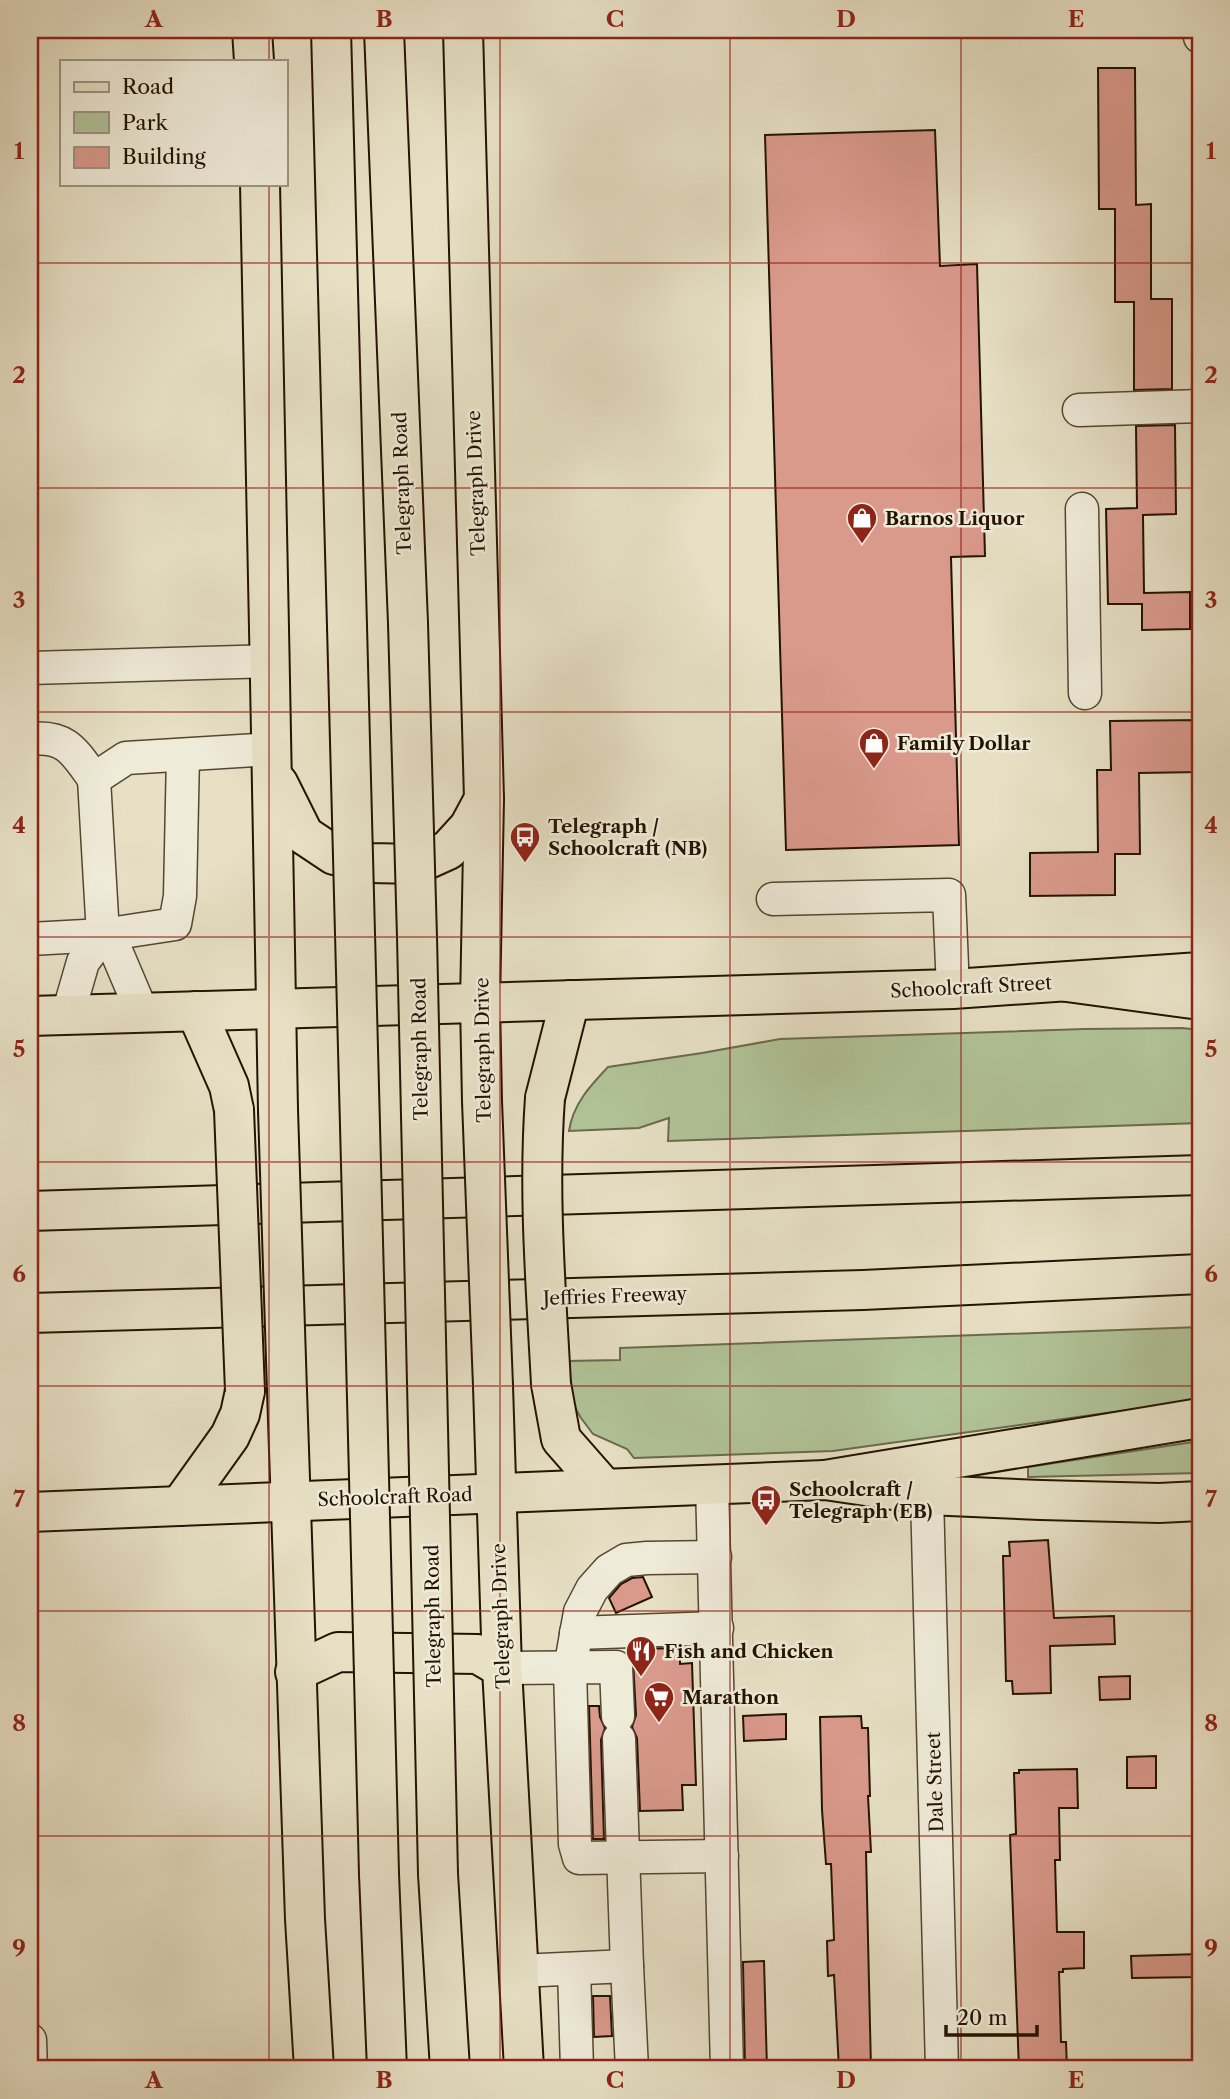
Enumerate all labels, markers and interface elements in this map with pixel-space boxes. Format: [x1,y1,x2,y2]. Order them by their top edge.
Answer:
text: A [144,5,164,33]
text: B [375,5,393,33]
text: C [606,5,624,33]
text: D [836,5,856,33]
text: E [1068,5,1084,33]
legend [60,60,287,186]
text: Road [122,74,174,99]
text: Park [122,110,168,135]
text: 1 [14,137,25,165]
text: 1 [1206,137,1217,165]
text: Building [122,144,207,169]
text: 2 [12,361,26,389]
text: 2 [1204,361,1218,389]
street label: Telegraph Drive [462,410,490,556]
street label: Telegraph Road [388,411,416,555]
shop icon: Barnos Liquor [845,501,879,545]
place label: Barnos Liquor [885,507,1025,530]
text: 3 [13,586,26,614]
text: 3 [1205,586,1218,614]
shop icon: Family Dollar [857,726,891,770]
place label: Family Dollar [897,732,1031,755]
text: 4 [12,811,26,839]
text: 4 [1204,811,1218,839]
place label: Telegraph / Schoolcraft (NB) [548,815,707,860]
bus stop icon: Telegraph / Schoolcraft (NB) [508,820,542,864]
street label: Schoolcraft Street [889,971,1053,1003]
street label: Telegraph Road [407,977,433,1121]
street label: Telegraph Drive [470,977,496,1123]
text: 5 [13,1035,25,1063]
text: 5 [1205,1035,1217,1063]
text: 6 [12,1260,26,1288]
text: 6 [1204,1260,1218,1288]
street label: Jeffries Freeway [539,1282,688,1310]
place label: Schoolcraft / Telegraph (EB) [789,1478,933,1523]
street label: Schoolcraft Road [317,1483,473,1511]
bus stop icon: Schoolcraft / Telegraph (EB) [749,1483,783,1527]
text: 7 [13,1485,25,1513]
text: 7 [1205,1485,1217,1513]
street label: Telegraph Drive [487,1543,515,1689]
street label: Telegraph Road [420,1544,446,1688]
restaurant icon: Fish and Chicken [624,1634,658,1678]
place label: Fish and Chicken [664,1640,834,1663]
supermarket icon: Marathon [642,1680,676,1724]
place label: Marathon [682,1686,779,1709]
text: 8 [12,1709,26,1737]
text: 8 [1204,1709,1218,1737]
street label: Dale Street [922,1731,948,1833]
text: 9 [12,1934,26,1962]
text: 9 [1204,1934,1218,1962]
scale bar [946,1994,1038,2038]
text: 20 m [957,2005,1008,2030]
text: A [144,2066,164,2094]
text: B [375,2066,393,2094]
text: C [606,2066,624,2094]
text: D [836,2066,856,2094]
text: E [1068,2066,1084,2094]

